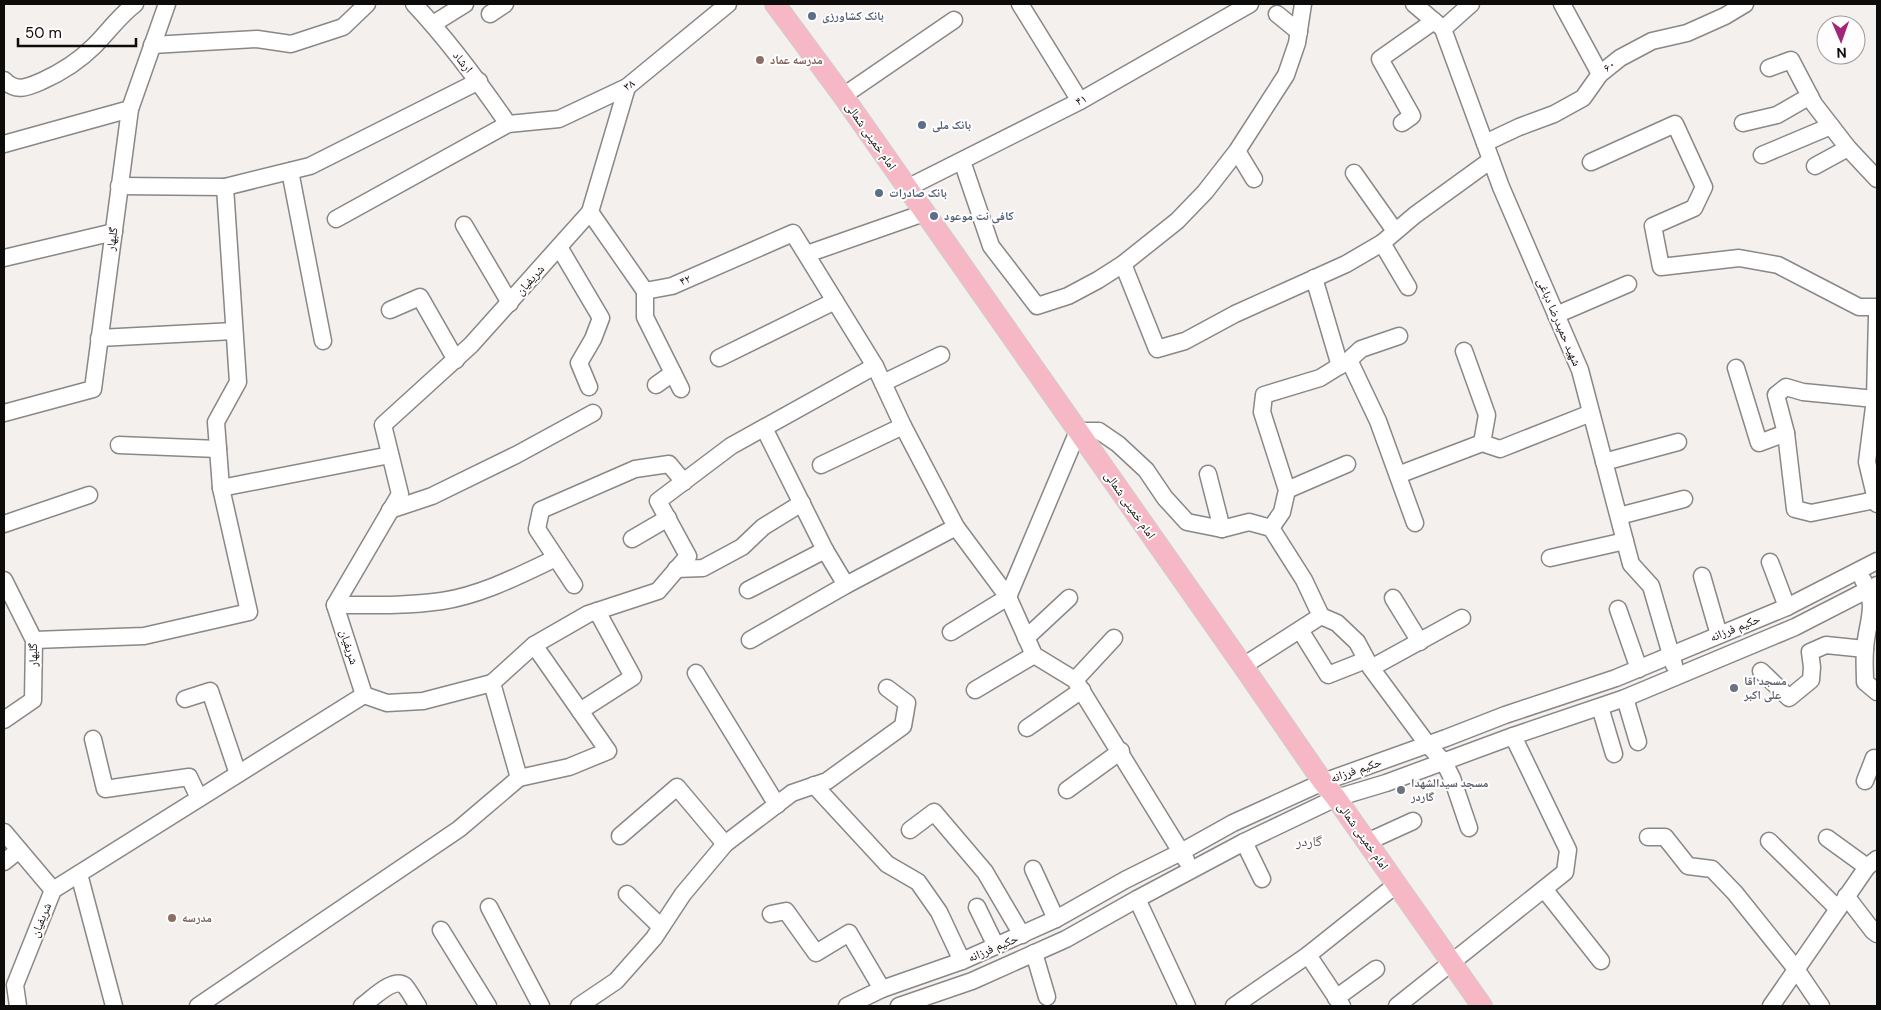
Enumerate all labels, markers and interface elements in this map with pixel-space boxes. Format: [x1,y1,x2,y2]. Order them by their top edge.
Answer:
place label: بانک کشاورزی [822,8,884,24]
marker: بانک کشاورزی [806,10,818,22]
scale bar [18,15,135,47]
north arrow [1816,15,1866,65]
text: 50 m [25,23,62,43]
text: N [1836,44,1847,62]
street label: ارشاد [449,48,477,76]
place label: مدرسه عماد [770,52,823,68]
marker: مدرسه عماد [754,54,766,66]
street label: ۶۰ [1600,56,1618,76]
street label: ۳۸ [620,75,638,95]
street label: ۴۱ [1072,90,1090,110]
street label: امام خمینی شمالی [842,99,900,173]
place label: بانک ملی [932,117,971,133]
marker: بانک ملی [916,119,928,131]
place label: بانک صادرات [889,185,947,201]
marker: بانک صادرات [873,187,885,199]
place label: کافی نت موعود [944,208,1014,224]
marker: کافی نت موعود [928,210,940,222]
street label: گلبهار [102,226,122,253]
street label: شریفیان [512,261,548,299]
street label: ۴۲ [677,271,693,289]
street label: شهید حمیدرضا دباغی [1533,276,1585,369]
street label: امام خمینی شمالی [1101,468,1159,542]
street label: حکیم فرزانه [1707,611,1763,645]
street label: شریفیان [336,627,362,667]
street label: گلبهار [25,643,41,668]
place label: مسجد اقا علی اکبر [1743,673,1787,703]
marker: مسجد اقا علی اکبر [1728,682,1740,694]
street label: حکیم فرزانه [1328,754,1384,786]
place label: مسجد سیدالشهدا گاردر [1410,775,1489,805]
marker: مسجد سیدالشهدا گاردر [1395,784,1407,796]
street label: امام خمینی شمالی [1334,799,1392,873]
district label: گاردر [1295,832,1322,850]
street label: شریفیان [27,900,55,940]
place label: مدرسه [182,910,212,926]
marker: مدرسه [166,912,178,924]
street label: حکیم فرزانه [965,930,1021,966]

